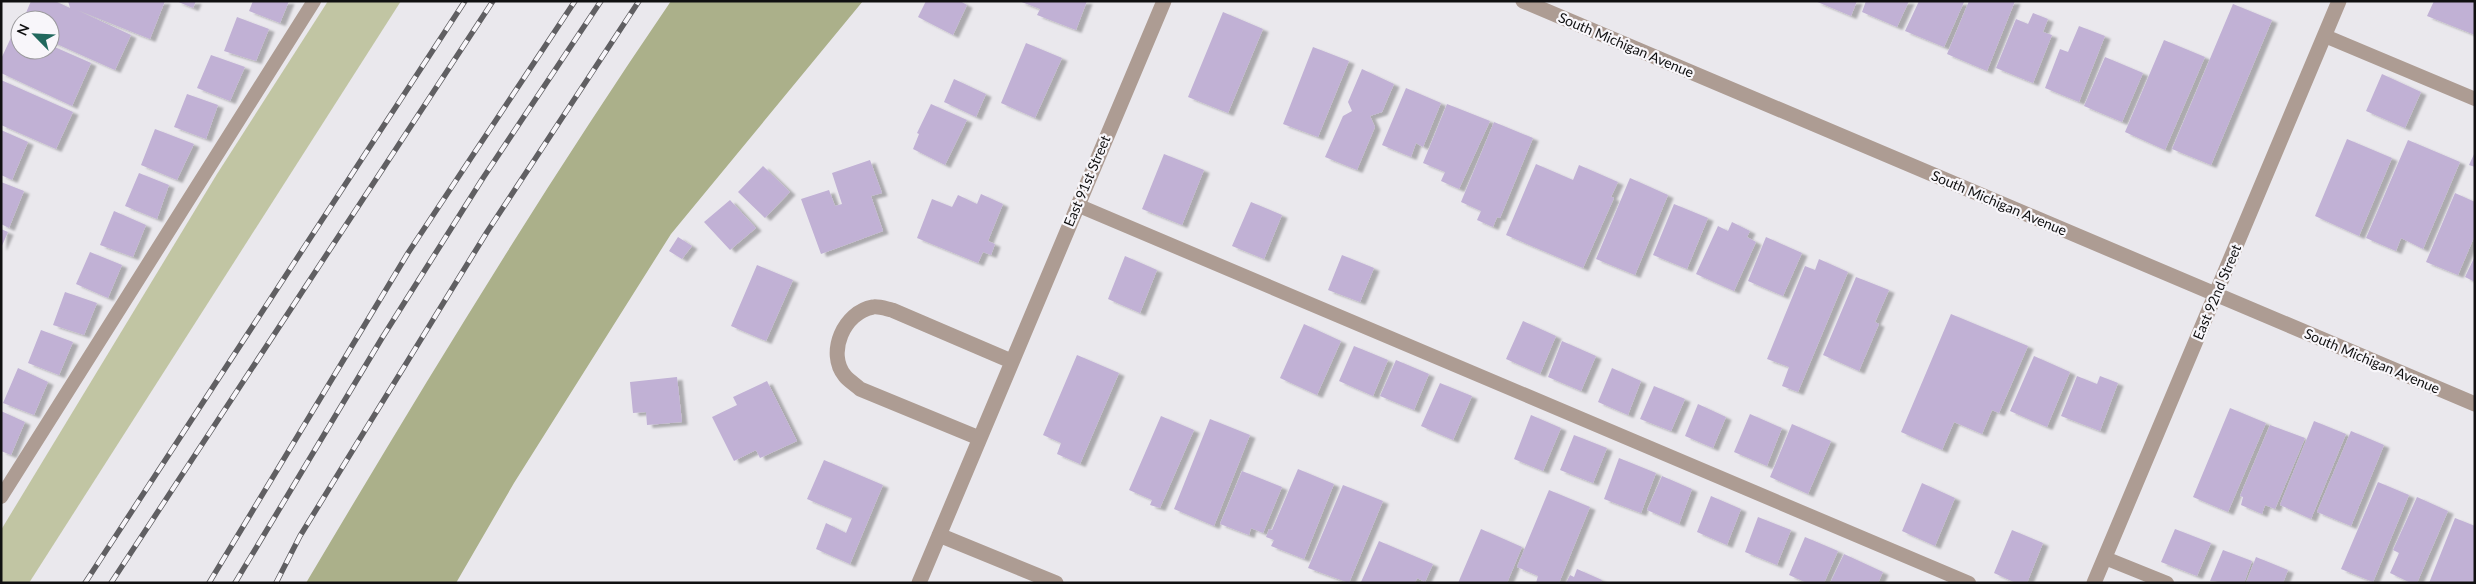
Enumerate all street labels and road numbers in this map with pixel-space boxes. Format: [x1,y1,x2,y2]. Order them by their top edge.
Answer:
street label: South Michigan Avenue [1556,8,1696,81]
street label: East 91st Street [1060,133,1113,229]
street label: South Michigan Avenue [1929,166,2069,239]
street label: East 92nd Street [2189,242,2244,342]
street label: South Michigan Avenue [2302,324,2442,397]

